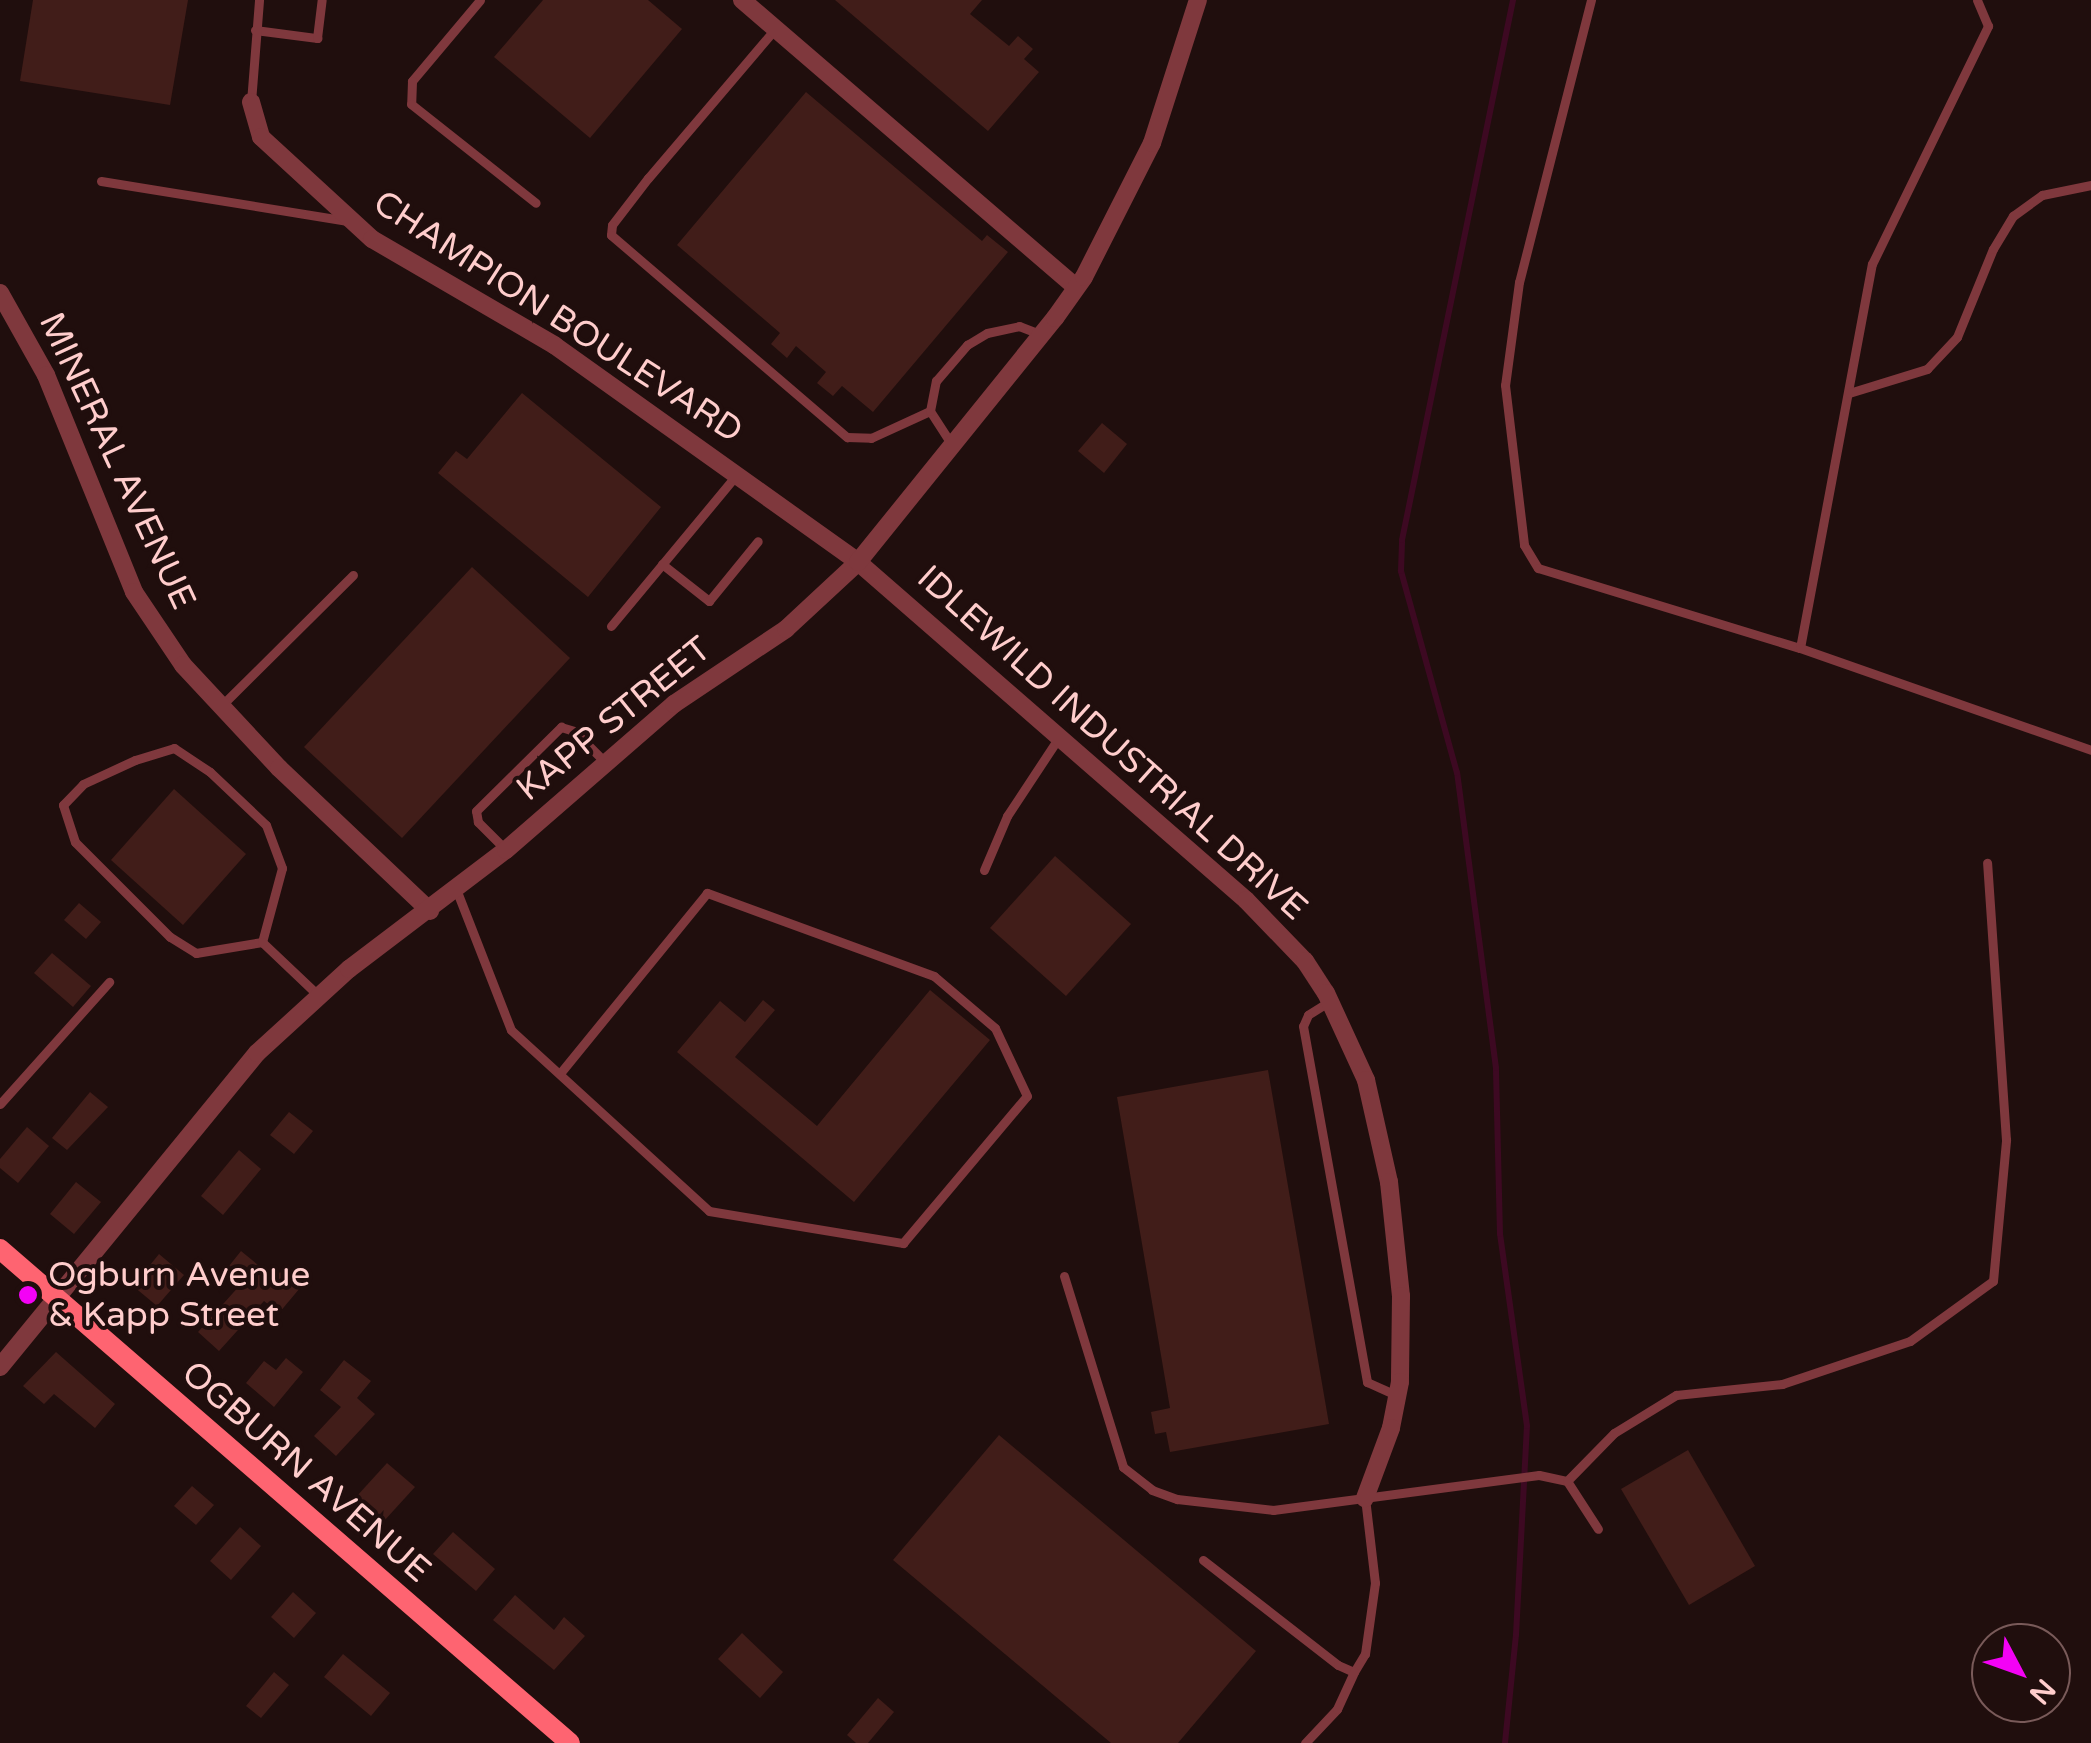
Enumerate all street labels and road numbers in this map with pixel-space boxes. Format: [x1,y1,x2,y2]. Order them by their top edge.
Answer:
street label: CHAMPION BOULEVARD [366,182,750,452]
street label: MINERAL AVENUE [30,306,204,616]
street label: IDLEWILD INDUSTRIAL DRIVE [908,557,1316,929]
street label: KAPP STREET [509,628,719,810]
street label: OGBURN AVENUE [173,1353,439,1591]

